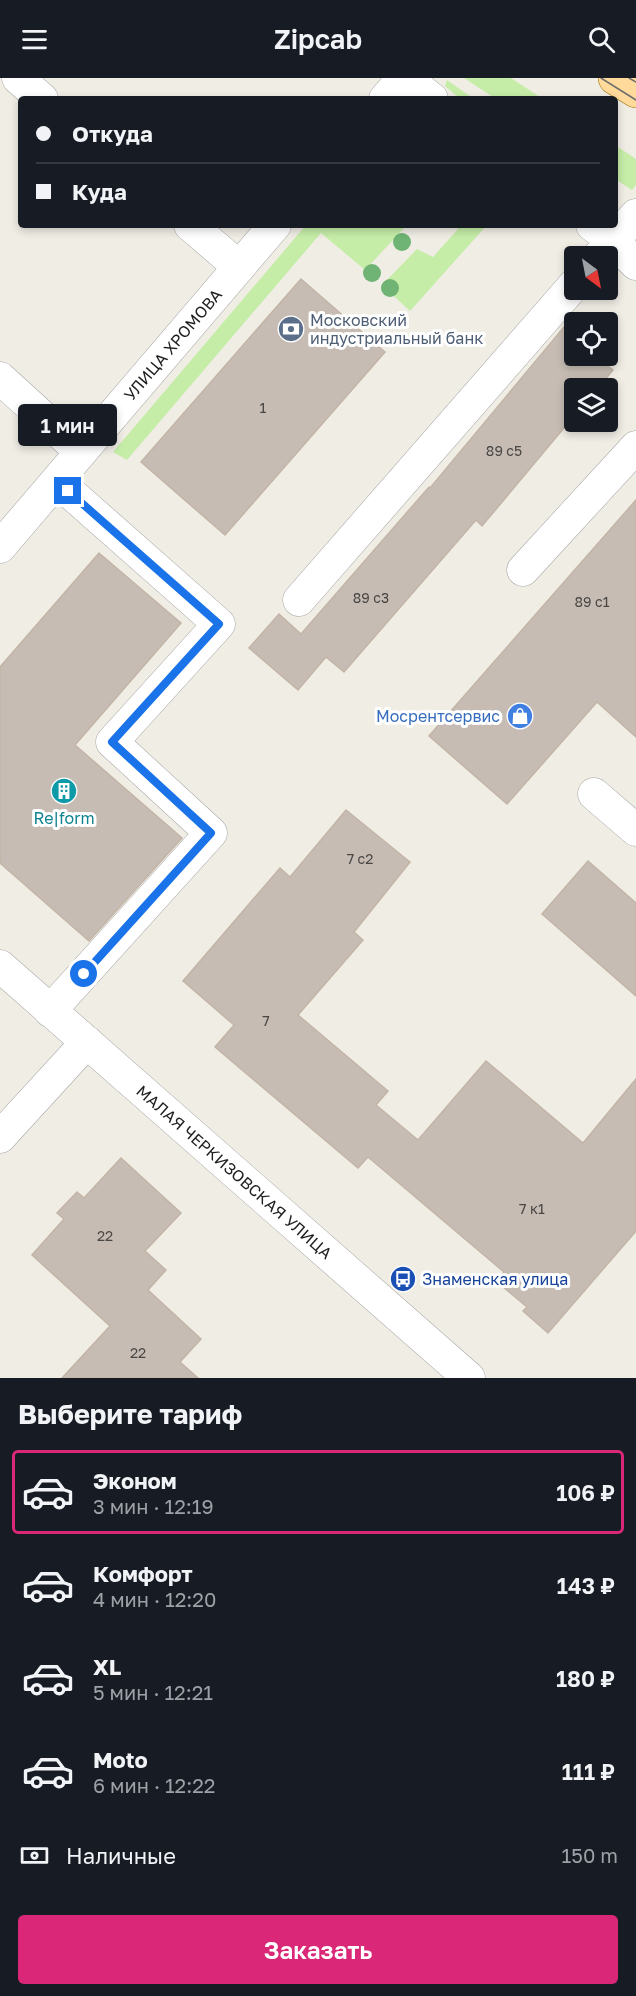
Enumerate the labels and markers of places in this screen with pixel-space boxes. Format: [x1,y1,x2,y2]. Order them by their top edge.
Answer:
place label: Московский индустриальный банк [310,310,483,348]
bank icon: Московский индустриальный банк [276,314,306,344]
shop icon: Мосрентсервис [505,701,535,731]
place label: Мосрентсервис [376,706,500,726]
building icon: Re|form [49,776,79,806]
place label: Re|form [33,808,95,828]
bus stop icon: Знаменская улица [388,1264,418,1294]
place label: Знаменская улица [422,1269,568,1289]

